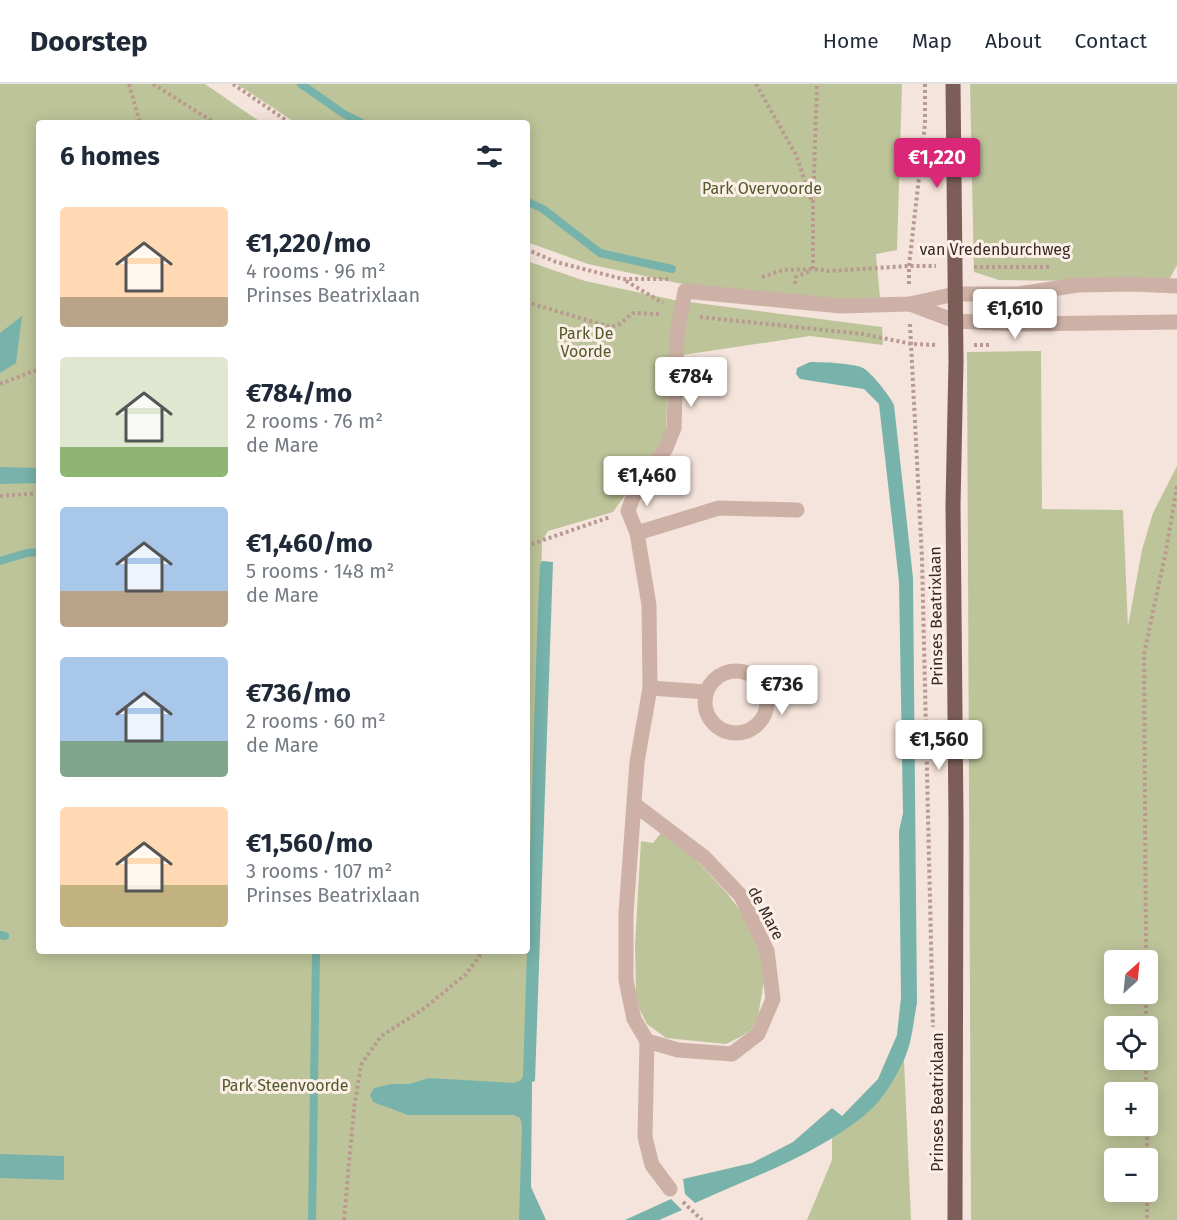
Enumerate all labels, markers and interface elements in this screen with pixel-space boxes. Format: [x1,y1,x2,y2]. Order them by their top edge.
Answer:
text: Doorstep [30,25,148,58]
text: Home [823,28,879,54]
text: Map [912,28,952,54]
text: About [985,28,1042,54]
text: Contact [1075,28,1147,54]
pin: €1,220 [888,138,986,189]
icon: filters [473,140,506,173]
text: 6 homes [60,141,160,172]
text: €1,220 [908,145,966,169]
park label: Park Overvoorde [702,179,822,198]
text: €1,220/mo [246,228,371,259]
icon: home [108,231,180,303]
street label: van Vredenburchweg [920,240,1071,259]
text: 4 rooms · 96 m² [246,259,386,283]
text: Prinses Beatrixlaan [246,283,420,307]
pin: €1,610 [966,289,1064,340]
text: €1,610 [987,296,1043,320]
park label: Park De Voorde [559,324,613,361]
pin: €784 [655,357,727,408]
text: €784 [669,364,713,388]
text: €784/mo [246,378,352,409]
icon: home [108,381,180,453]
text: 2 rooms · 76 m² [246,409,383,433]
text: de Mare [246,433,319,457]
pin: €1,460 [598,456,696,507]
text: €1,460 [617,463,677,487]
text: €1,460/mo [246,528,373,559]
icon: home [108,531,180,603]
street label: Prinses Beatrixlaan [925,546,947,686]
text: 5 rooms · 148 m² [246,559,394,583]
text: de Mare [246,583,319,607]
pin: €736 [746,665,818,716]
text: €736 [761,672,803,696]
text: €736/mo [246,678,351,709]
icon: home [108,681,180,753]
text: 2 rooms · 60 m² [246,709,386,733]
pin: €1,560 [890,720,988,771]
text: €1,560 [909,727,969,751]
text: de Mare [246,733,319,757]
text: €1,560/mo [246,828,373,859]
icon: home [108,831,180,903]
text: 3 rooms · 107 m² [246,859,392,883]
text: Prinses Beatrixlaan [246,883,420,907]
street label: de Mare [744,883,788,943]
north arrow [1104,950,1158,1004]
map controls [1104,950,1158,1202]
button: locate [1104,1016,1158,1070]
street label: Prinses Beatrixlaan [928,1032,947,1172]
park label: Park Steenvoorde [221,1076,349,1095]
button: + [1104,1082,1158,1136]
button: − [1104,1148,1158,1202]

